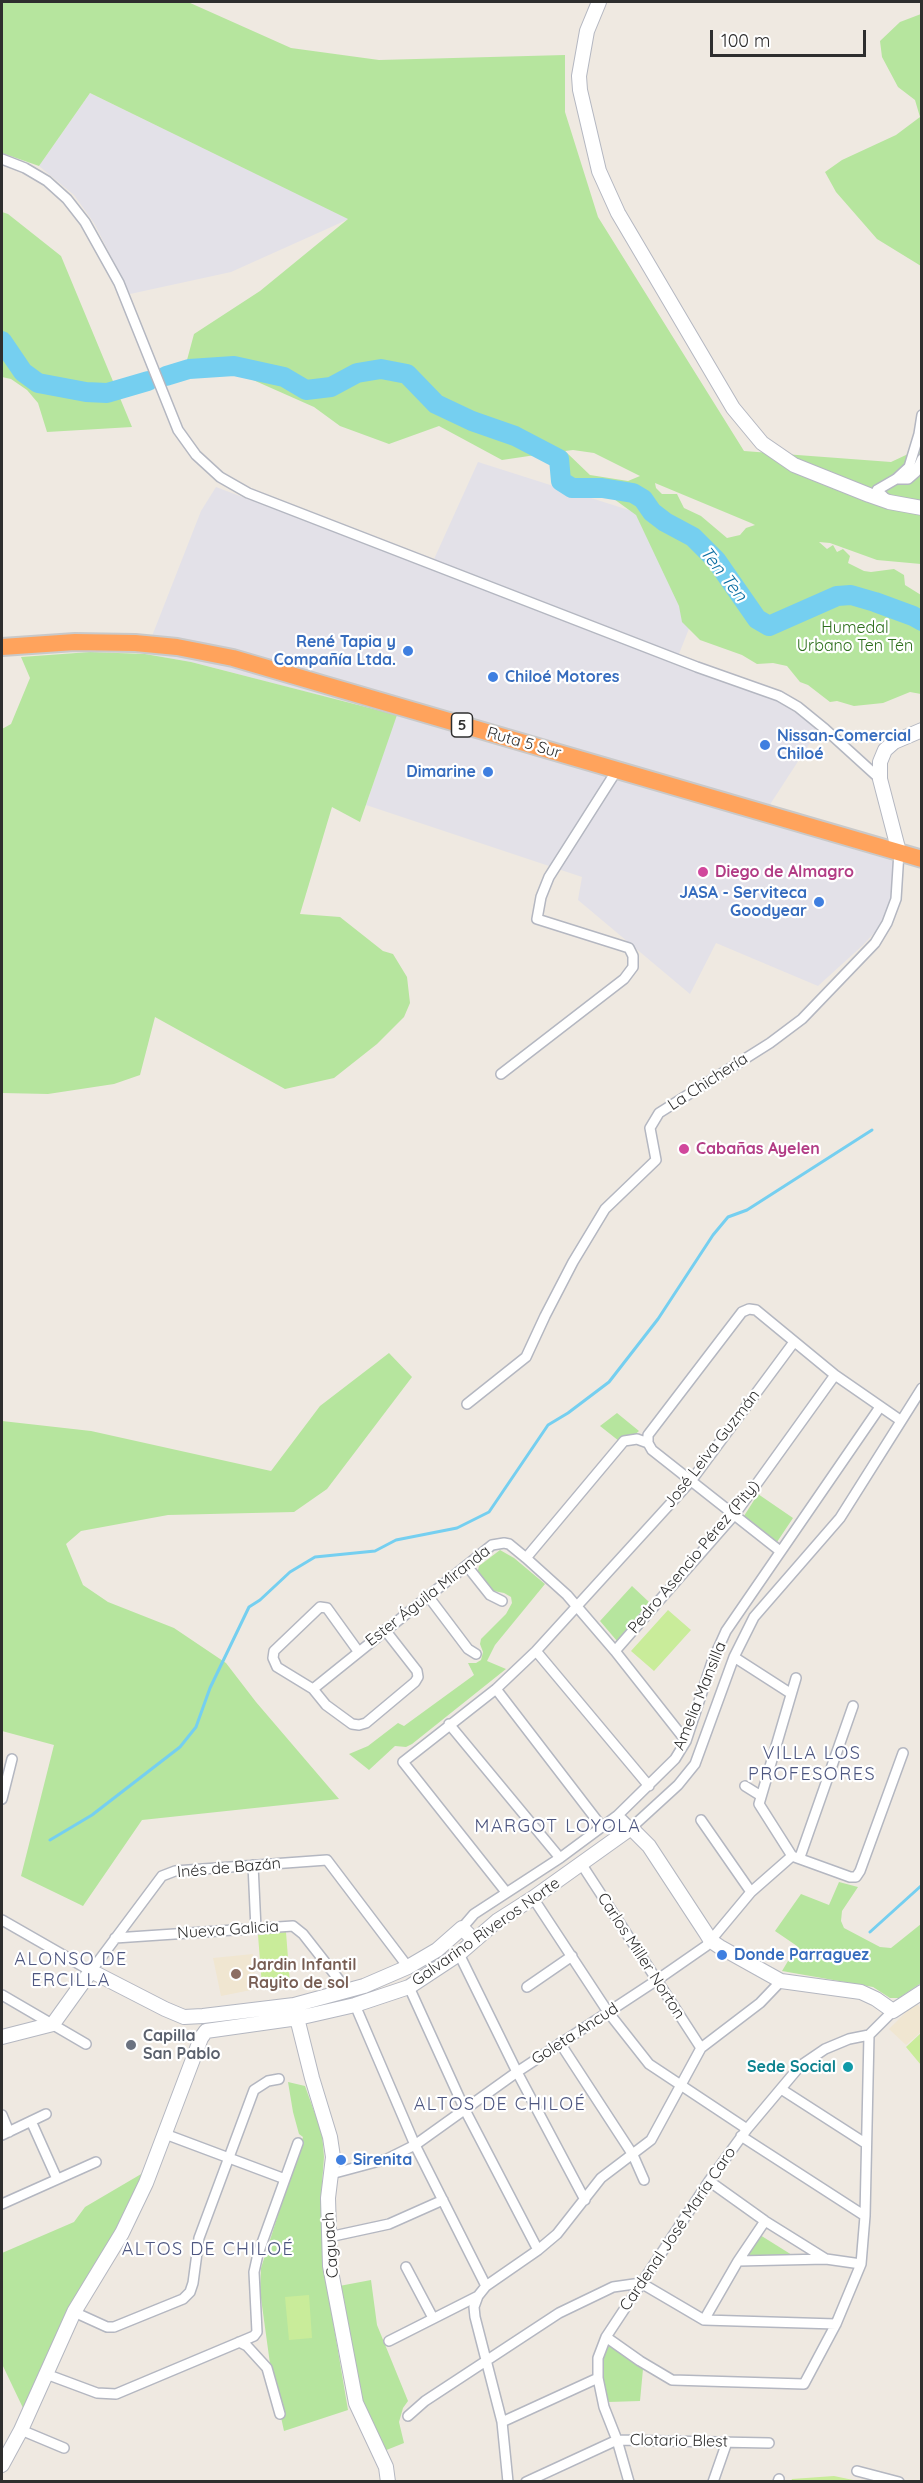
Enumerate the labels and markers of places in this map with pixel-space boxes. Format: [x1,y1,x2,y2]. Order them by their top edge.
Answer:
place label: René Tapia y Compañía Ltda. [274,632,396,670]
marker: René Tapia y Compañía Ltda. [401,644,415,658]
place label: Chiloé Motores [505,667,620,687]
marker: Chiloé Motores [486,670,500,684]
place label: Nissan-Comercial Chiloé [777,726,911,764]
marker: Nissan-Comercial Chiloé [758,738,772,752]
place label: Dimarine [406,762,476,782]
marker: Dimarine [481,765,495,779]
place label: Diego de Almagro [715,862,854,882]
marker: Diego de Almagro [696,865,710,879]
place label: JASA - Serviteca Goodyear [679,883,807,921]
marker: JASA - Serviteca Goodyear [812,895,826,909]
place label: Cabañas Ayelen [696,1139,820,1159]
marker: Cabañas Ayelen [677,1142,691,1156]
place label: Donde Parraguez [734,1945,869,1965]
marker: Donde Parraguez [715,1948,729,1962]
place label: Jardin Infantil Rayito de sol [248,1955,356,1993]
marker: Jardin Infantil Rayito de sol [229,1967,243,1981]
place label: Capilla San Pablo [143,2026,220,2064]
marker: Capilla San Pablo [124,2038,138,2052]
place label: Sede Social [747,2057,836,2077]
marker: Sede Social [841,2060,855,2074]
place label: Sirenita [353,2150,412,2170]
marker: Sirenita [334,2153,348,2167]

